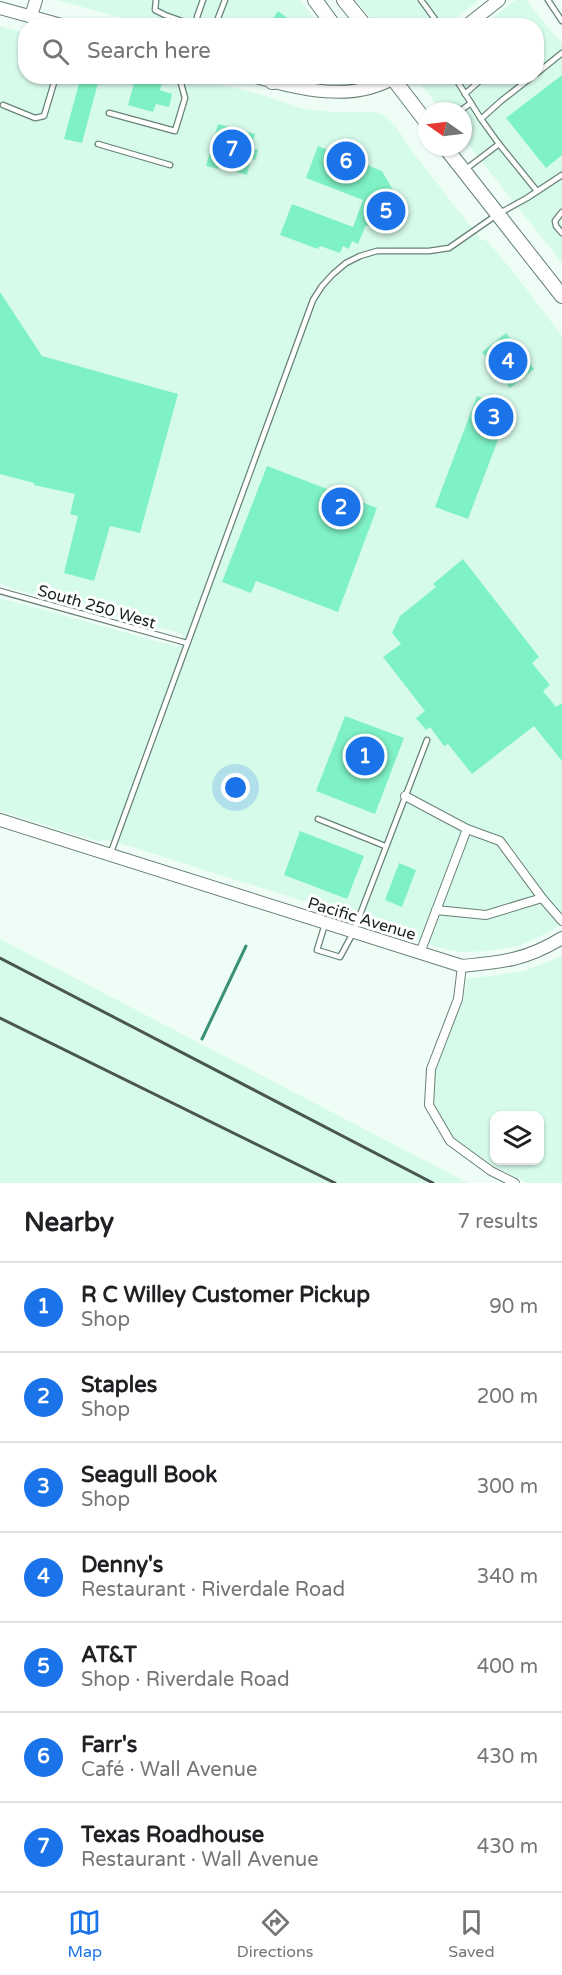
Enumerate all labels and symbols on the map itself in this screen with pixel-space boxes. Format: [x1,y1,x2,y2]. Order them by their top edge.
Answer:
north arrow [418,102,472,156]
pin: 7 [212,126,252,172]
pin: 6 [326,138,366,184]
pin: 5 [366,188,406,234]
pin: 4 [488,338,528,384]
pin: 3 [474,394,514,440]
pin: 2 [322,484,360,530]
street label: South 250 West [35,581,158,633]
pin: 1 [346,734,385,778]
your location [221,773,250,802]
street label: Pacific Avenue [305,893,418,945]

